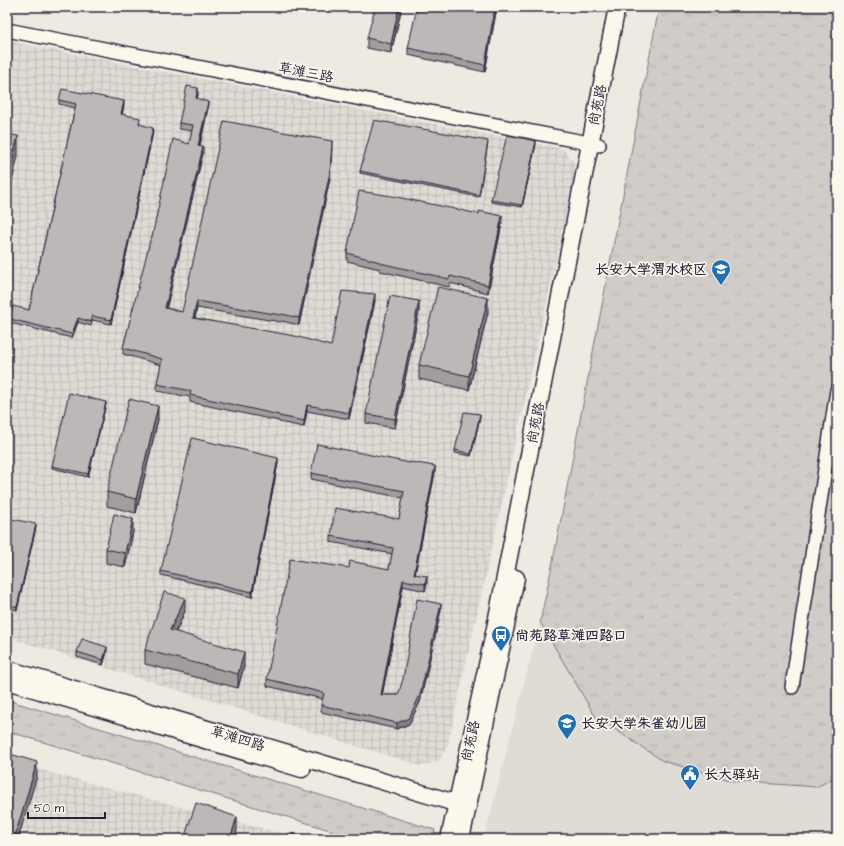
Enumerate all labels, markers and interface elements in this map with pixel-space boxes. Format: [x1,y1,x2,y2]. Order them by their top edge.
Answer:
street label: 草滩三路 [276,58,335,88]
street label: 尚苑路 [584,83,612,128]
school or university icon: 长安大学渭水校区 [710,258,732,286]
place label: 长安大学渭水校区 [595,260,707,280]
street label: 尚苑路 [522,401,550,446]
bus stop icon: 尚苑路草滩四路口 [490,624,512,652]
place label: 尚苑路草滩四路口 [515,626,627,646]
school or university icon: 长安大学朱雀幼儿园 [556,712,578,740]
place label: 长安大学朱雀幼儿园 [581,714,707,734]
street label: 尚苑路 [457,719,485,764]
street label: 草滩四路 [208,721,267,757]
public building icon: 长大驿站 [679,763,701,791]
place label: 长大驿站 [704,765,760,785]
scale bar [28,794,105,820]
text: 50 m [34,800,65,817]

